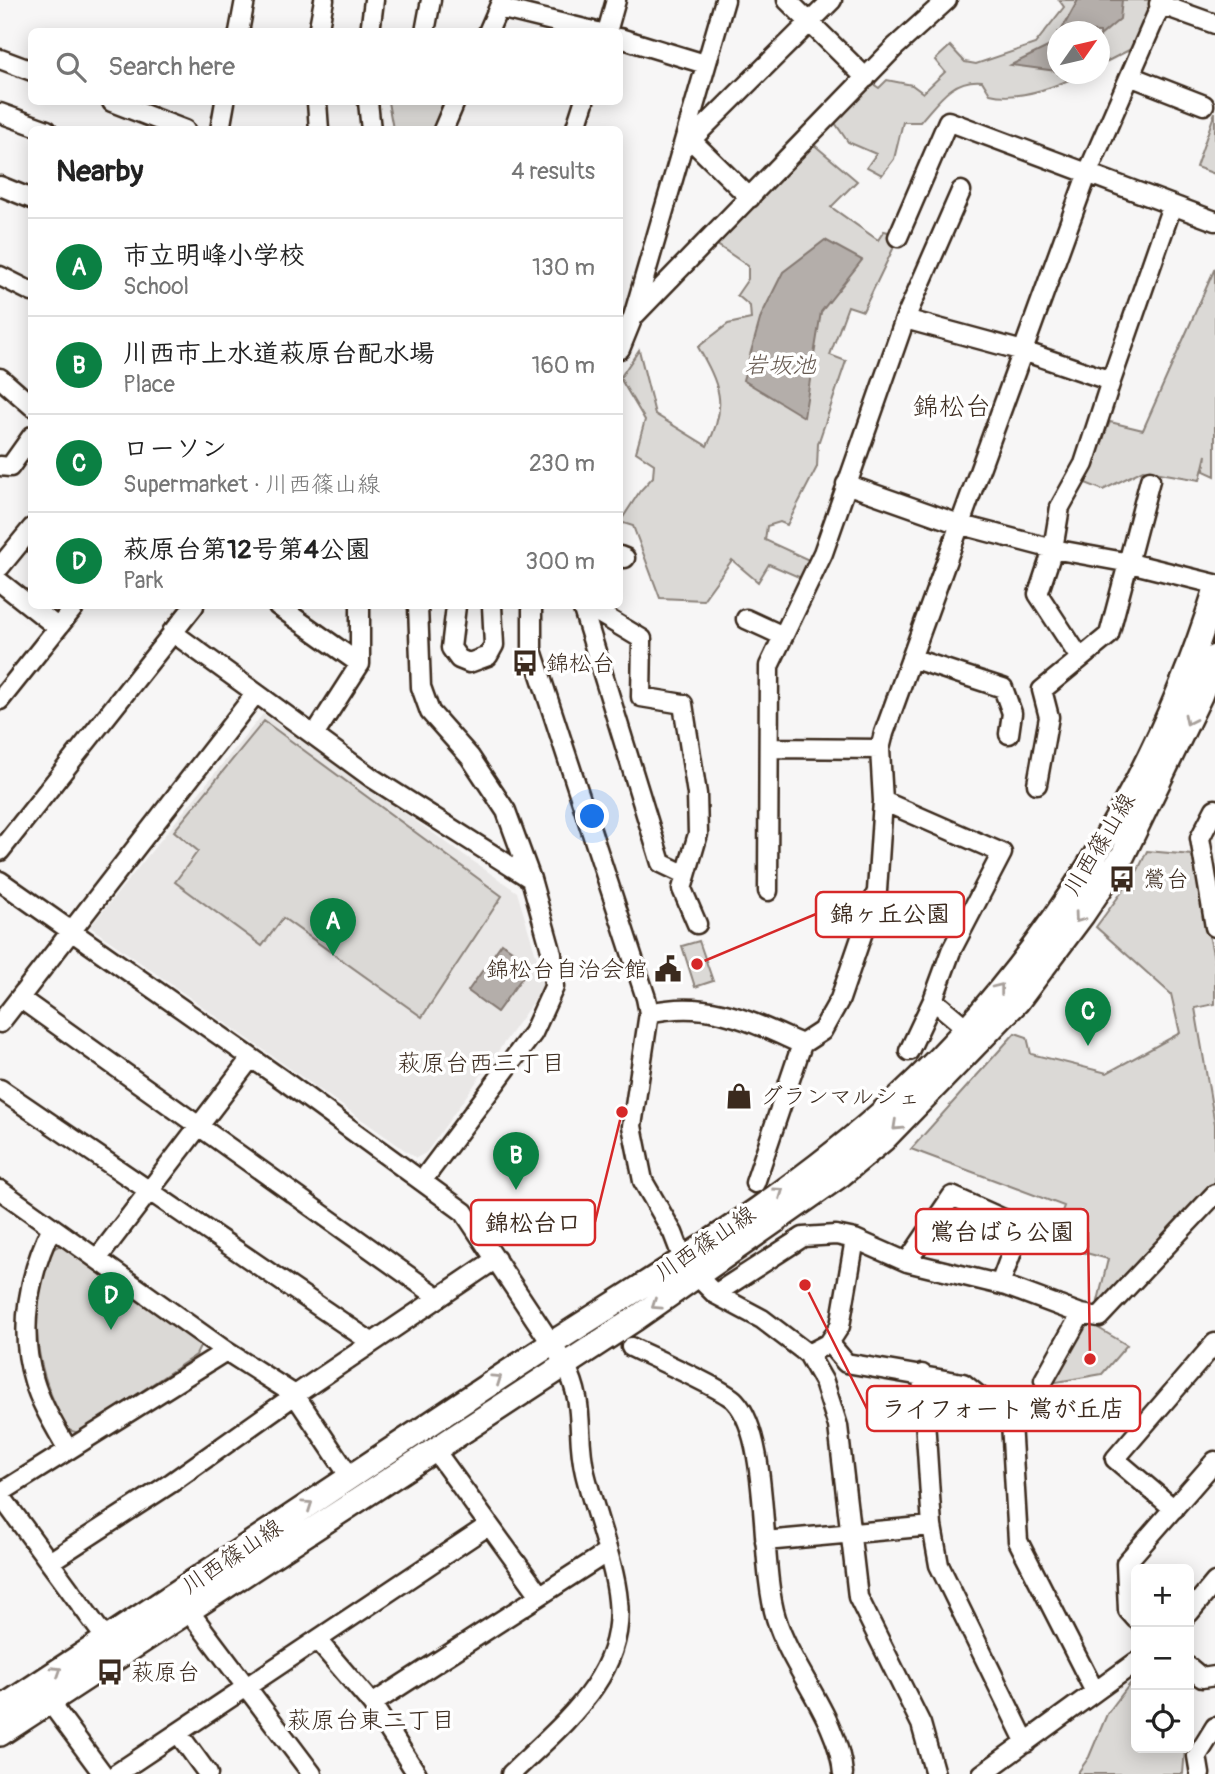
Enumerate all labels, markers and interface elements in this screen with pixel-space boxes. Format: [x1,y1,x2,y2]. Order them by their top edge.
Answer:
north arrow [1047,21,1110,84]
search box [28,28,623,105]
icon: search [52,48,90,86]
text: Search here [108,51,235,83]
text: Nearby [56,153,143,190]
text: 4 results [511,157,595,186]
text: 市立明峰小学校 [123,240,305,272]
text: A [72,253,86,282]
text: 130 m [532,253,595,282]
text: School [123,272,189,301]
text: 川西市上水道萩原台配水場 [123,338,435,370]
text: B [72,351,86,380]
text: 160 m [531,351,595,380]
water label: 岩坂池 [744,351,817,380]
text: Place [123,370,175,399]
district label: 錦松台 [913,391,991,423]
text: ローソン [123,433,227,465]
text: C [72,449,86,478]
text: 230 m [529,449,595,478]
text: Supermarket · 川西篠山線 [123,470,380,499]
text: 萩原台第12号第4公園 [123,534,371,566]
text: D [72,547,86,576]
text: 300 m [525,547,595,576]
text: Park [123,566,163,595]
bus stop icon: 錦松台 [510,648,540,678]
place label: 錦松台 [546,649,615,678]
one-way arrow [1183,713,1197,725]
street label: 川西篠山線 [1057,788,1141,901]
your location [575,799,609,833]
bus stop icon: 鶯台 [1107,864,1137,894]
place label: 鶯台 [1143,865,1189,894]
callout: 錦ヶ丘公園 [816,892,964,937]
pin: A [310,898,356,956]
text: 錦ヶ丘公園 [830,900,950,929]
one-way arrow [1075,911,1087,923]
public building icon: 錦松台自治会館 [653,954,683,984]
place label: 錦松台自治会館 [486,955,647,984]
one-way arrow [990,983,1003,996]
pin: C [1065,988,1111,1046]
district label: 萩原台西三丁目 [397,1049,565,1078]
shop icon: グランマルシェ [724,1081,754,1111]
place label: グランマルシェ [760,1082,921,1111]
one-way arrow [892,1118,905,1130]
pin: B [493,1132,539,1190]
one-way arrow [771,1188,784,1200]
street label: 川西篠山線 [650,1199,761,1288]
callout: 錦松台口 [471,1200,595,1245]
text: 錦松台口 [485,1209,581,1238]
callout: 鴬台ばら公園 [916,1209,1088,1254]
text: 鴬台ばら公園 [930,1218,1074,1247]
pin: D [88,1272,134,1330]
one-way arrow [651,1297,664,1309]
one-way arrow [490,1374,503,1387]
callout: ライフォート 鴬が丘店 [867,1386,1140,1431]
text: ライフォート 鴬が丘店 [882,1395,1124,1424]
one-way arrow [300,1501,313,1513]
street label: 川西篠山線 [177,1512,288,1601]
map controls [1131,1564,1194,1753]
button: + [1131,1564,1194,1627]
button: − [1131,1627,1194,1690]
bus stop icon: 萩原台 [95,1657,125,1687]
place label: 萩原台 [131,1658,200,1687]
one-way arrow [49,1667,62,1680]
button: locate [1131,1690,1194,1753]
district label: 萩原台東二丁目 [287,1706,455,1735]

